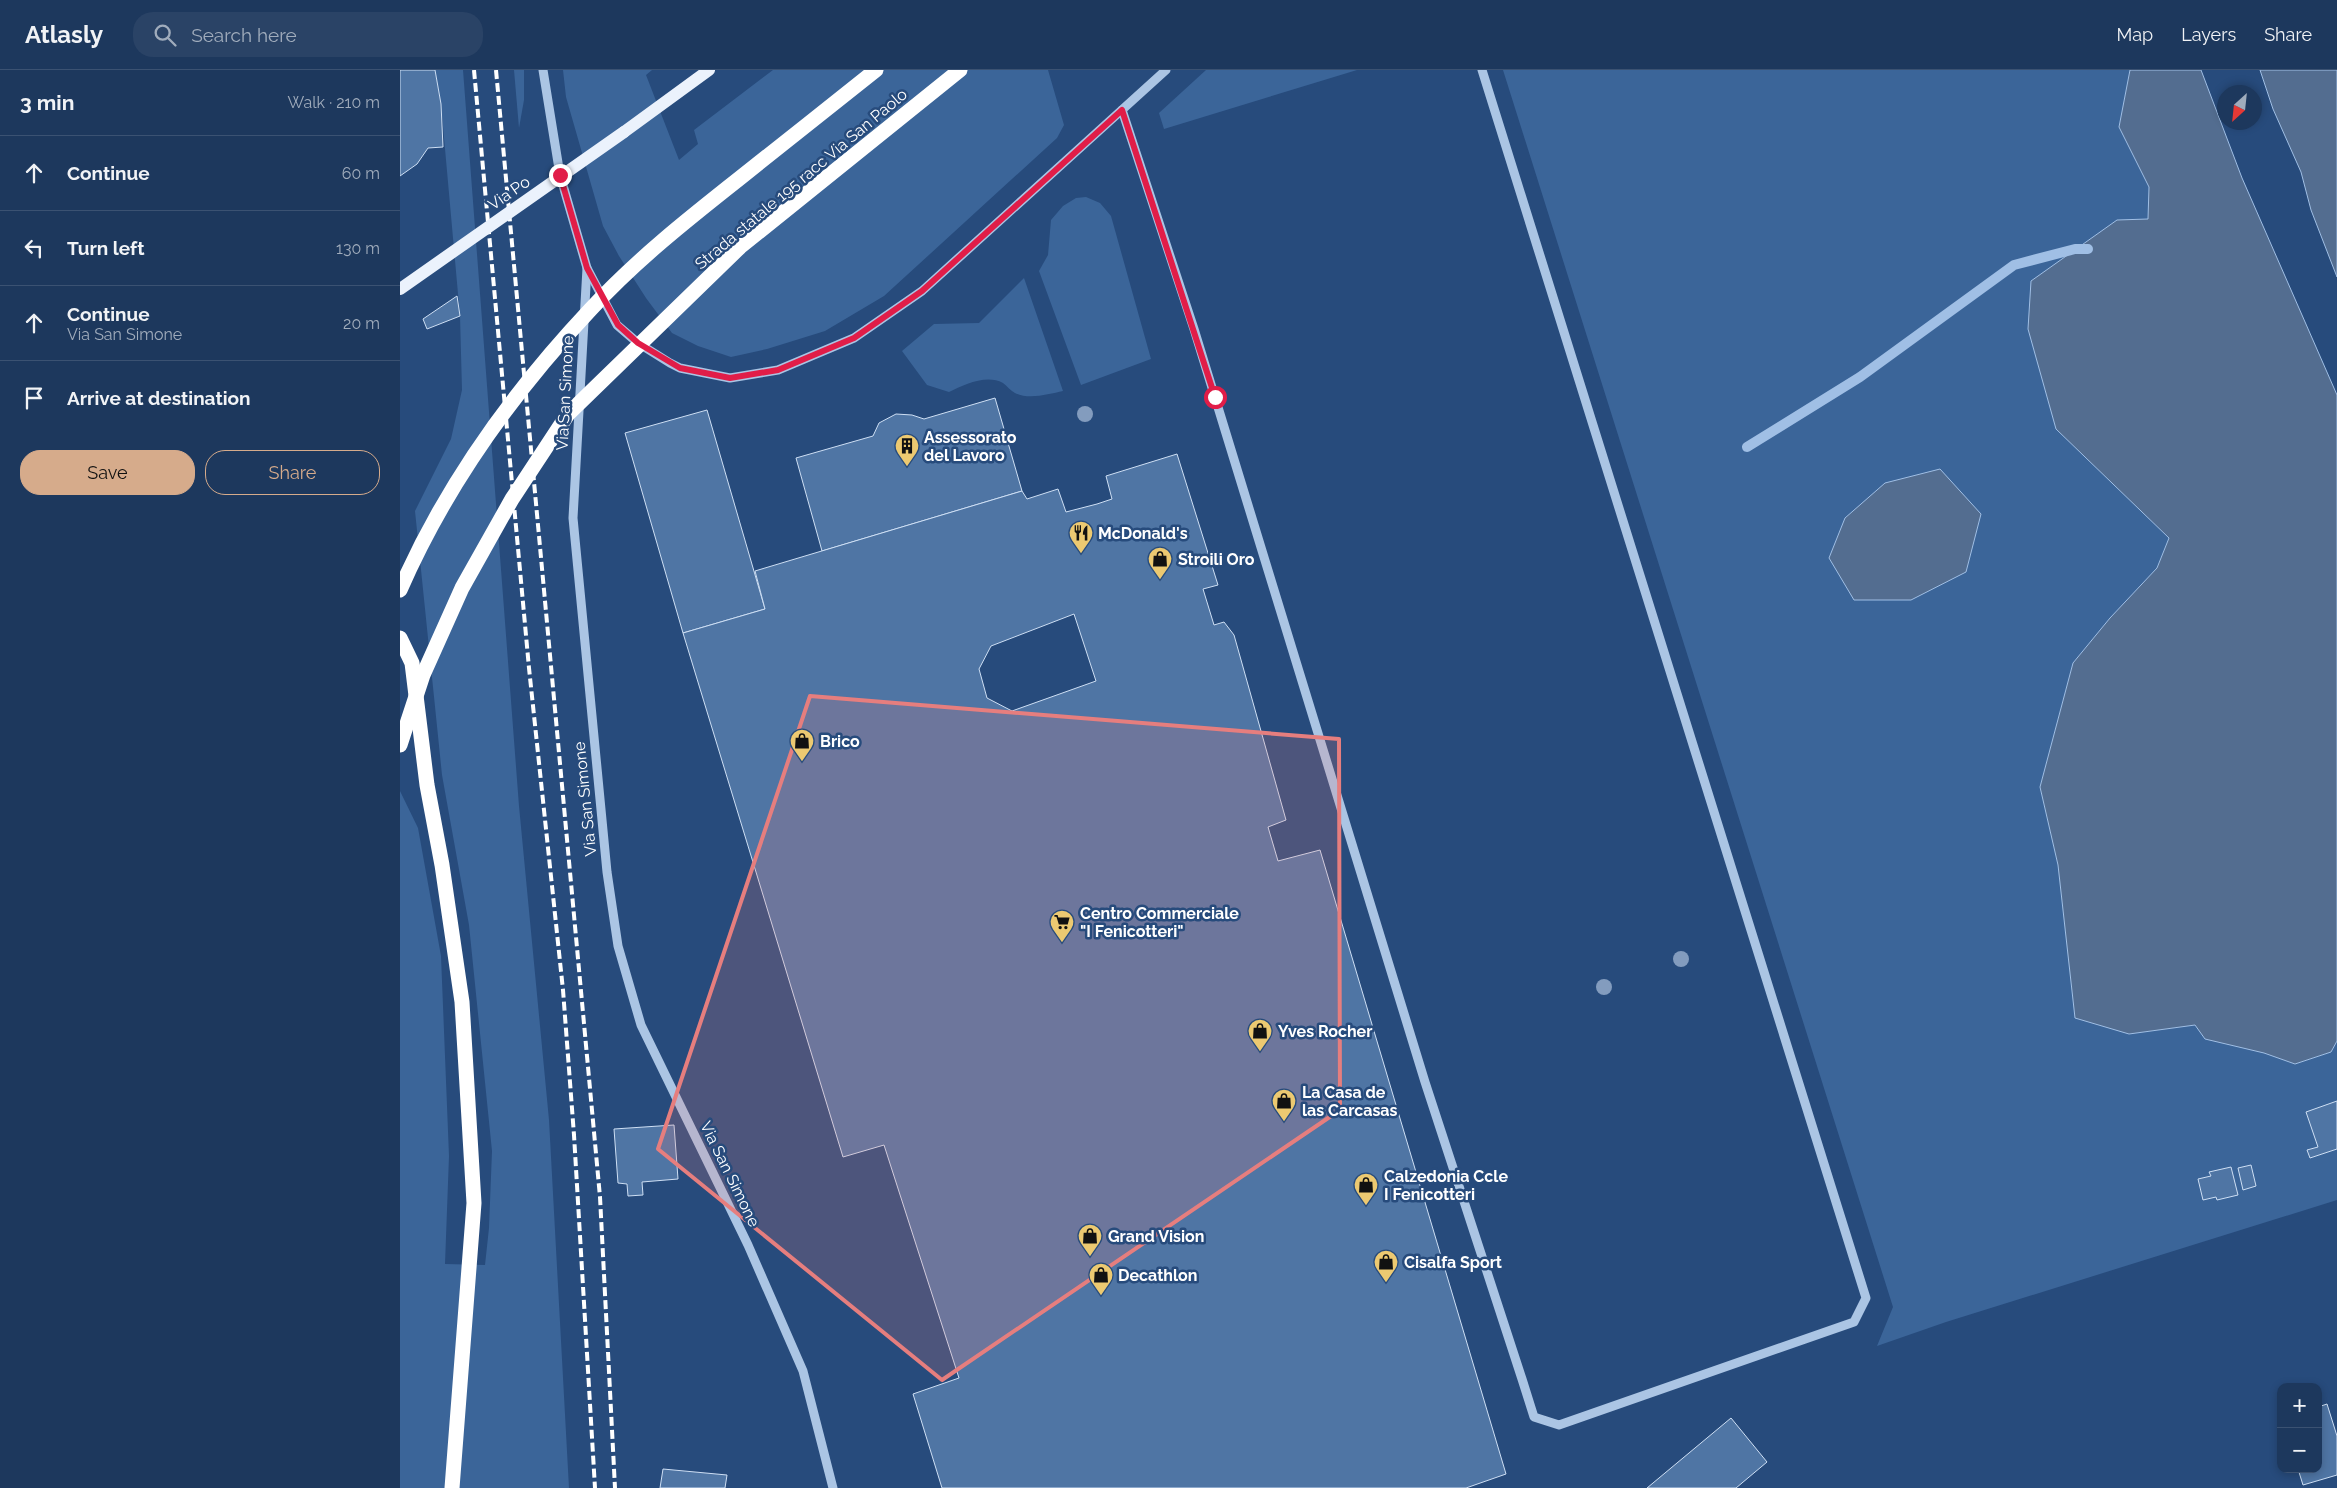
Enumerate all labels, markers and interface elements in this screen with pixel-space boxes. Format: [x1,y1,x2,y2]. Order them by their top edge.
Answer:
search box [133,12,483,57]
text: Atlasly [25,20,103,49]
icon: search [151,21,179,49]
text: Search here [191,24,297,46]
text: Map [2117,24,2153,45]
text: Layers [2181,24,2236,45]
text: Share [2264,24,2312,45]
street label: Strada statale 195 racc Via San Paolo [691,85,911,273]
north arrow [2217,85,2262,130]
text: 3 min [20,90,74,115]
text: Walk · 210 m [288,93,380,112]
icon: ahead [20,159,48,187]
text: Continue [67,162,150,184]
text: 60 m [342,164,380,183]
route end [549,164,572,187]
street label: Via Po [485,172,533,214]
icon: left [20,234,48,262]
text: Turn left [67,237,144,259]
text: 130 m [336,239,380,258]
text: Continue [67,303,150,325]
icon: ahead [20,309,48,337]
text: 20 m [343,314,380,333]
text: Via San Simone [67,325,182,344]
street label: Via San Simone [553,335,577,451]
icon: arrive [20,384,48,412]
route start [1204,386,1227,409]
text: Arrive at destination [67,387,251,409]
place label: Assessorato del Lavoro [924,428,1017,465]
building icon: Assessorato del Lavoro [894,433,920,467]
button: Save [20,450,195,495]
button: Share [205,450,380,495]
restaurant icon: McDonald's [1068,520,1094,554]
place label: McDonald's [1098,524,1188,543]
shop icon: Stroili Oro [1147,546,1173,580]
place label: Stroili Oro [1178,550,1255,569]
shop icon: Brico [789,728,815,762]
place label: Brico [820,732,860,751]
street label: Via San Simone [570,741,600,857]
place label: Centro Commerciale "I Fenicotteri" [1080,904,1239,941]
supermarket icon: Centro Commerciale "I Fenicotteri" [1049,909,1075,943]
shop icon: Yves Rocher [1247,1018,1273,1052]
place label: Yves Rocher [1278,1022,1372,1041]
place label: La Casa de las Carcasas [1302,1083,1398,1120]
shop icon: La Casa de las Carcasas [1271,1088,1297,1122]
street label: Via San Simone [696,1118,764,1230]
place label: Calzedonia Ccle I Fenicotteri [1384,1167,1508,1204]
shop icon: Calzedonia Ccle I Fenicotteri [1353,1172,1379,1206]
shop icon: Grand Vision [1077,1223,1103,1257]
place label: Grand Vision [1108,1227,1204,1246]
shop icon: Cisalfa Sport [1373,1249,1399,1283]
place label: Cisalfa Sport [1404,1253,1502,1272]
shop icon: Decathlon [1088,1262,1114,1296]
place label: Decathlon [1118,1266,1197,1285]
map controls [2277,1383,2322,1473]
button: + [2277,1383,2322,1428]
button: − [2277,1428,2322,1473]

